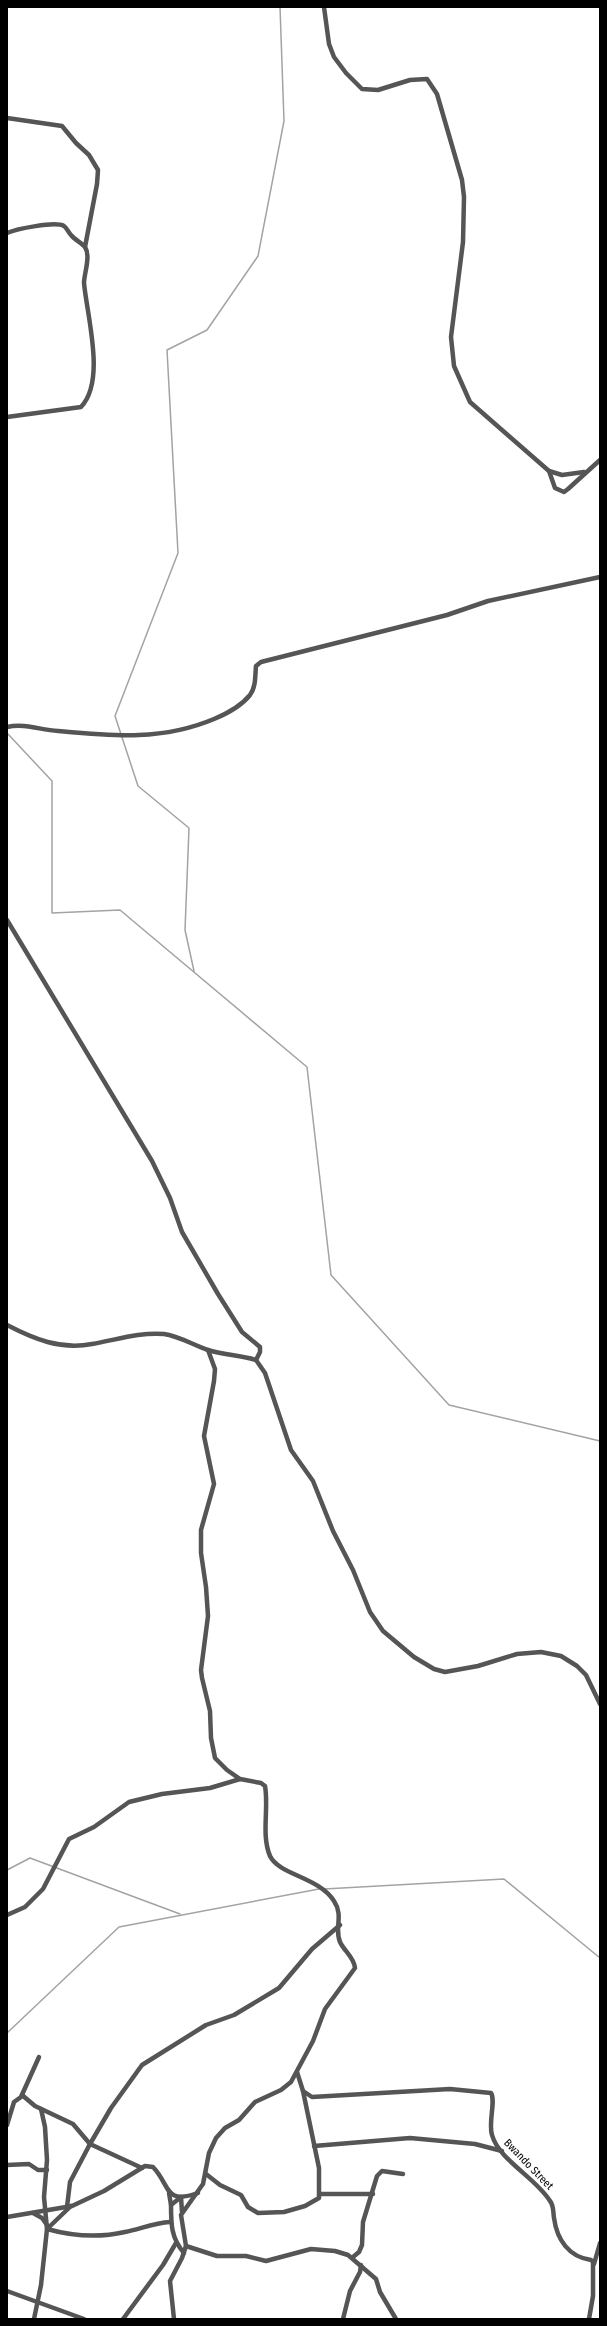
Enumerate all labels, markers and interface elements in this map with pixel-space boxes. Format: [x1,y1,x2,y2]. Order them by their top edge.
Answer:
street label: Bwando Street [501,2136,556,2193]

